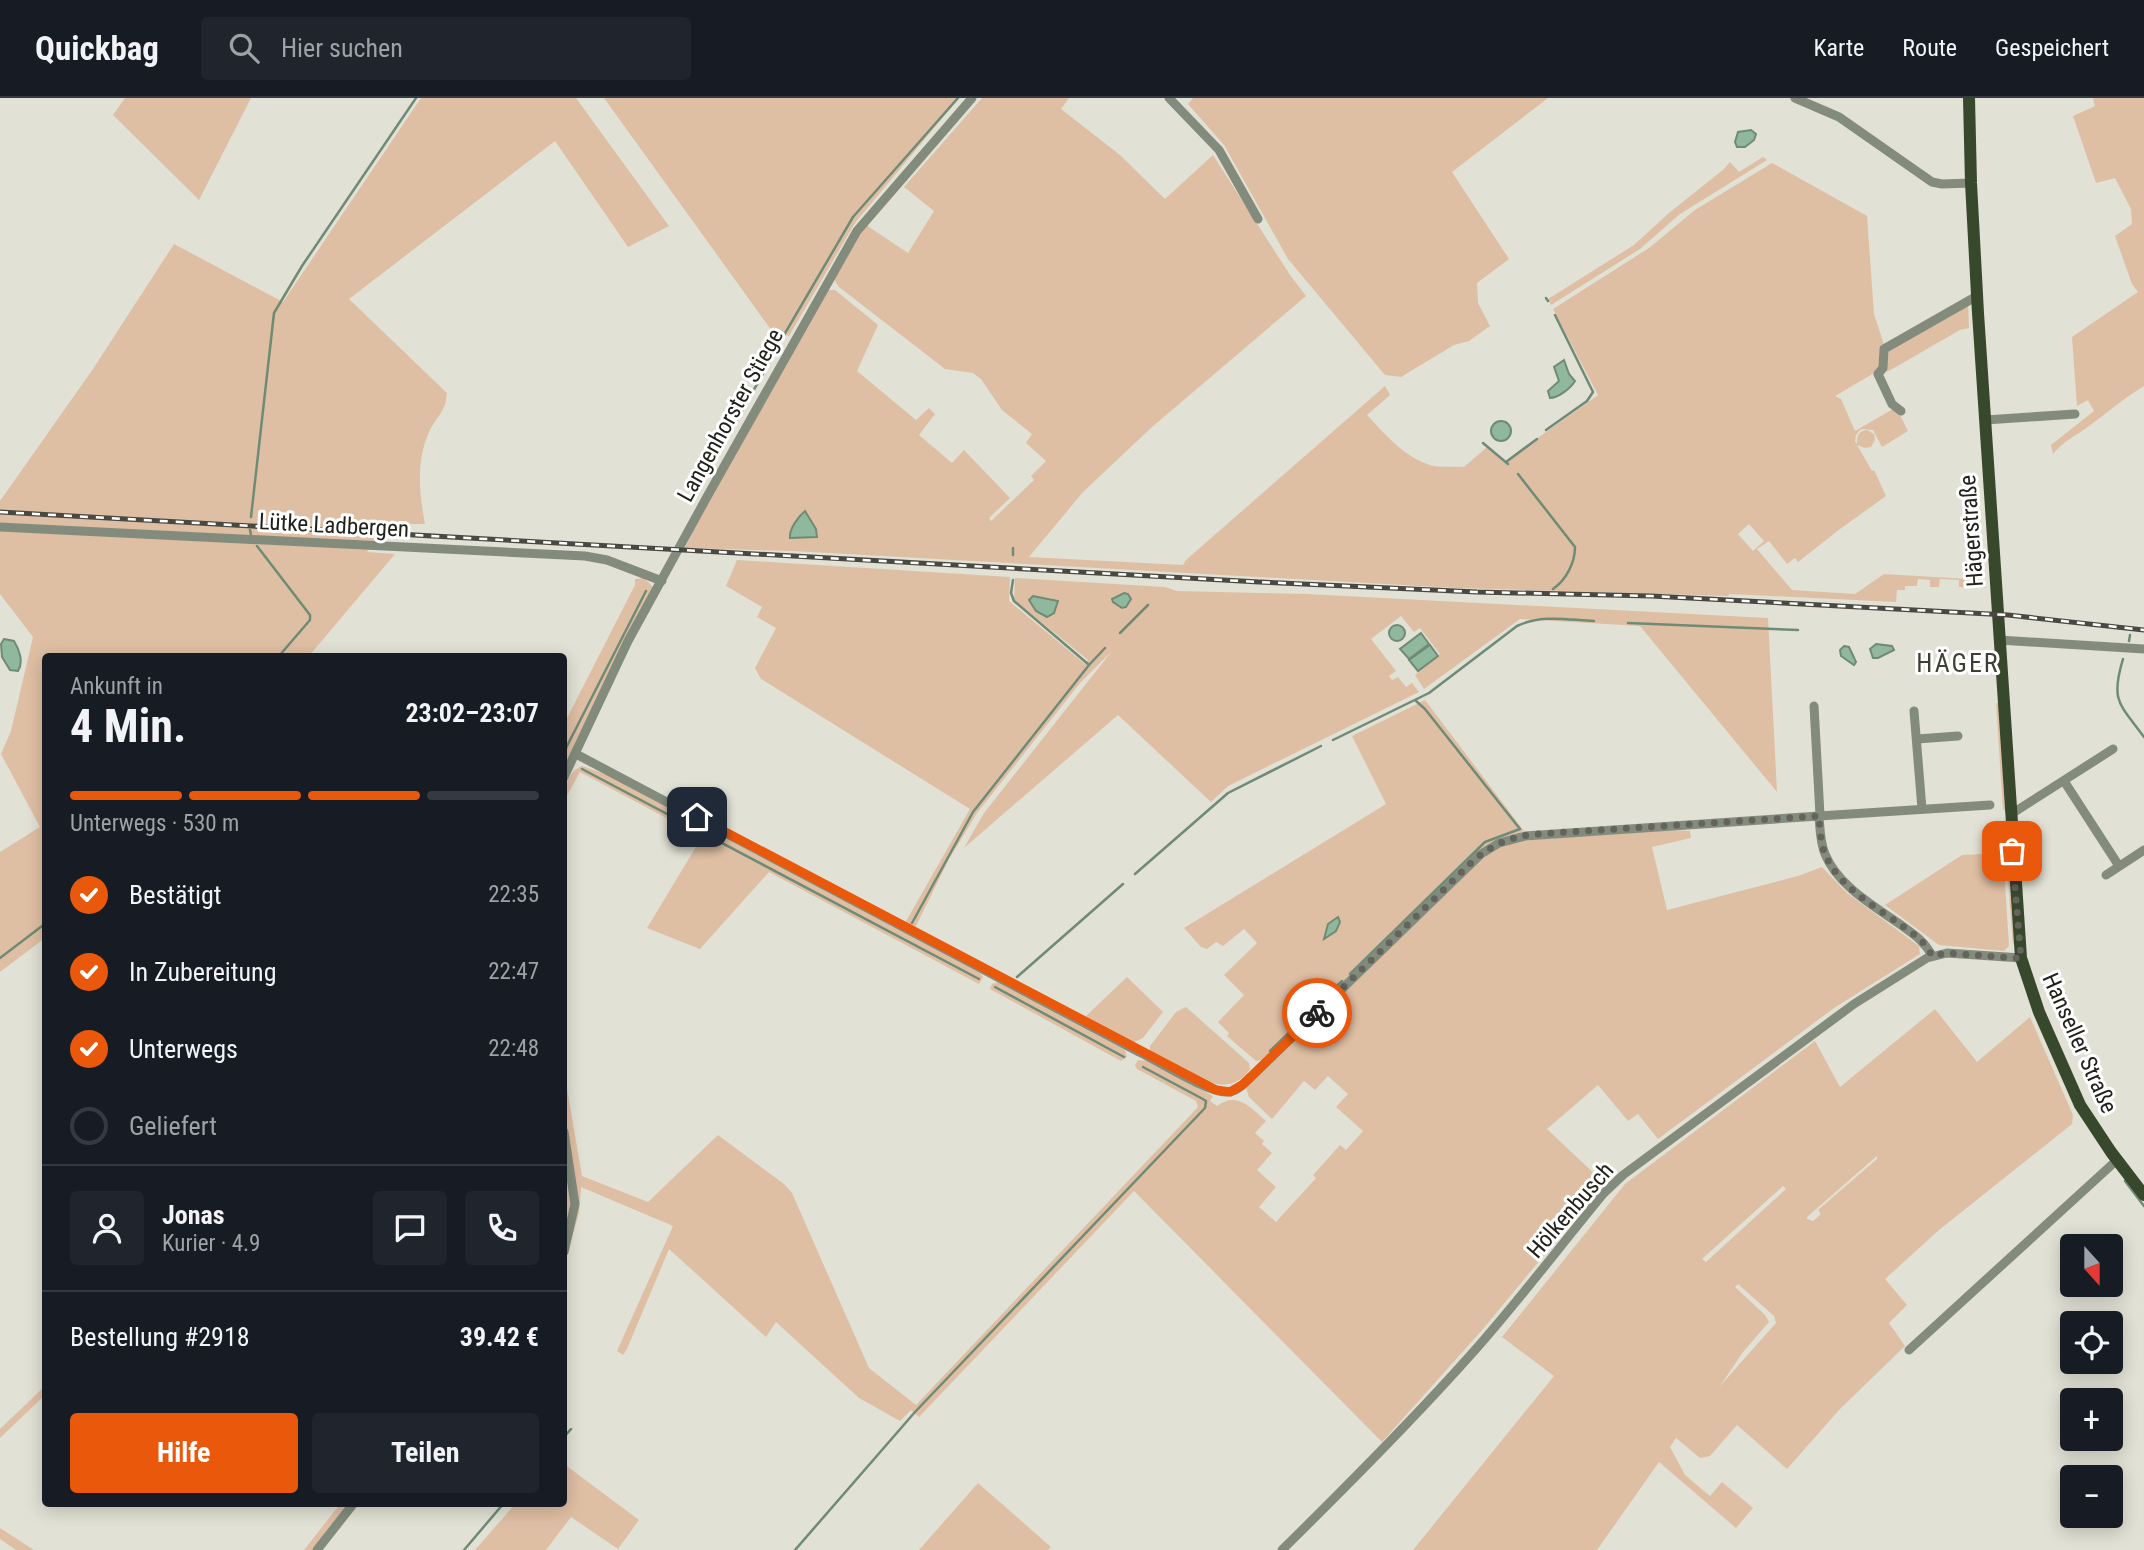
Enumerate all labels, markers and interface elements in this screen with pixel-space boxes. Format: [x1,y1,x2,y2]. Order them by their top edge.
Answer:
search box [201,17,691,80]
text: Quickbag [35,29,159,68]
icon: search [225,29,263,67]
text: Hier suchen [281,33,403,63]
text: Karte [1814,34,1864,62]
text: Route [1902,34,1957,62]
text: Gespeichert [1995,34,2109,62]
street label: Langenhorster Stiege [672,324,789,506]
street label: Hägerstraße [1954,474,1989,588]
street label: Lütke Ladbergen [258,508,410,543]
district label: HÄGER [1916,648,2000,678]
text: Ankunft in [70,673,163,700]
text: 23:02–23:07 [405,698,539,728]
text: 4 Min. [70,699,186,753]
pin [667,787,727,847]
icon: home [678,798,716,836]
text: Unterwegs · 530 m [70,810,239,837]
pin [1982,821,2042,881]
icon: bag [1993,832,2031,870]
icon: check [70,876,108,914]
text: Bestätigt [129,880,222,910]
text: 22:35 [488,881,539,908]
icon: check [70,953,108,991]
text: In Zubereitung [129,957,277,987]
text: 22:47 [488,958,539,985]
street label: Hanseller Straße [2037,969,2122,1117]
courier [1282,978,1352,1048]
icon: bike [1298,994,1336,1032]
icon: check [70,1030,108,1068]
text: Unterwegs [129,1034,238,1064]
text: 22:48 [488,1035,539,1062]
text: Geliefert [129,1111,217,1141]
street label: Hölkenbusch [1522,1157,1619,1264]
button: person [70,1191,144,1265]
button: chat [373,1191,447,1265]
button: phone [465,1191,539,1265]
text: Jonas [162,1200,225,1230]
text: Kurier · 4.9 [162,1230,260,1257]
north arrow [2060,1234,2123,1297]
map controls [2060,1234,2123,1528]
button: locate [2060,1311,2123,1374]
text: Bestellung #2918 [70,1322,250,1352]
text: 39.42 € [460,1322,539,1352]
button: + [2060,1388,2123,1451]
button: Hilfe [70,1413,298,1493]
button: Teilen [312,1413,539,1493]
button: − [2060,1465,2123,1528]

